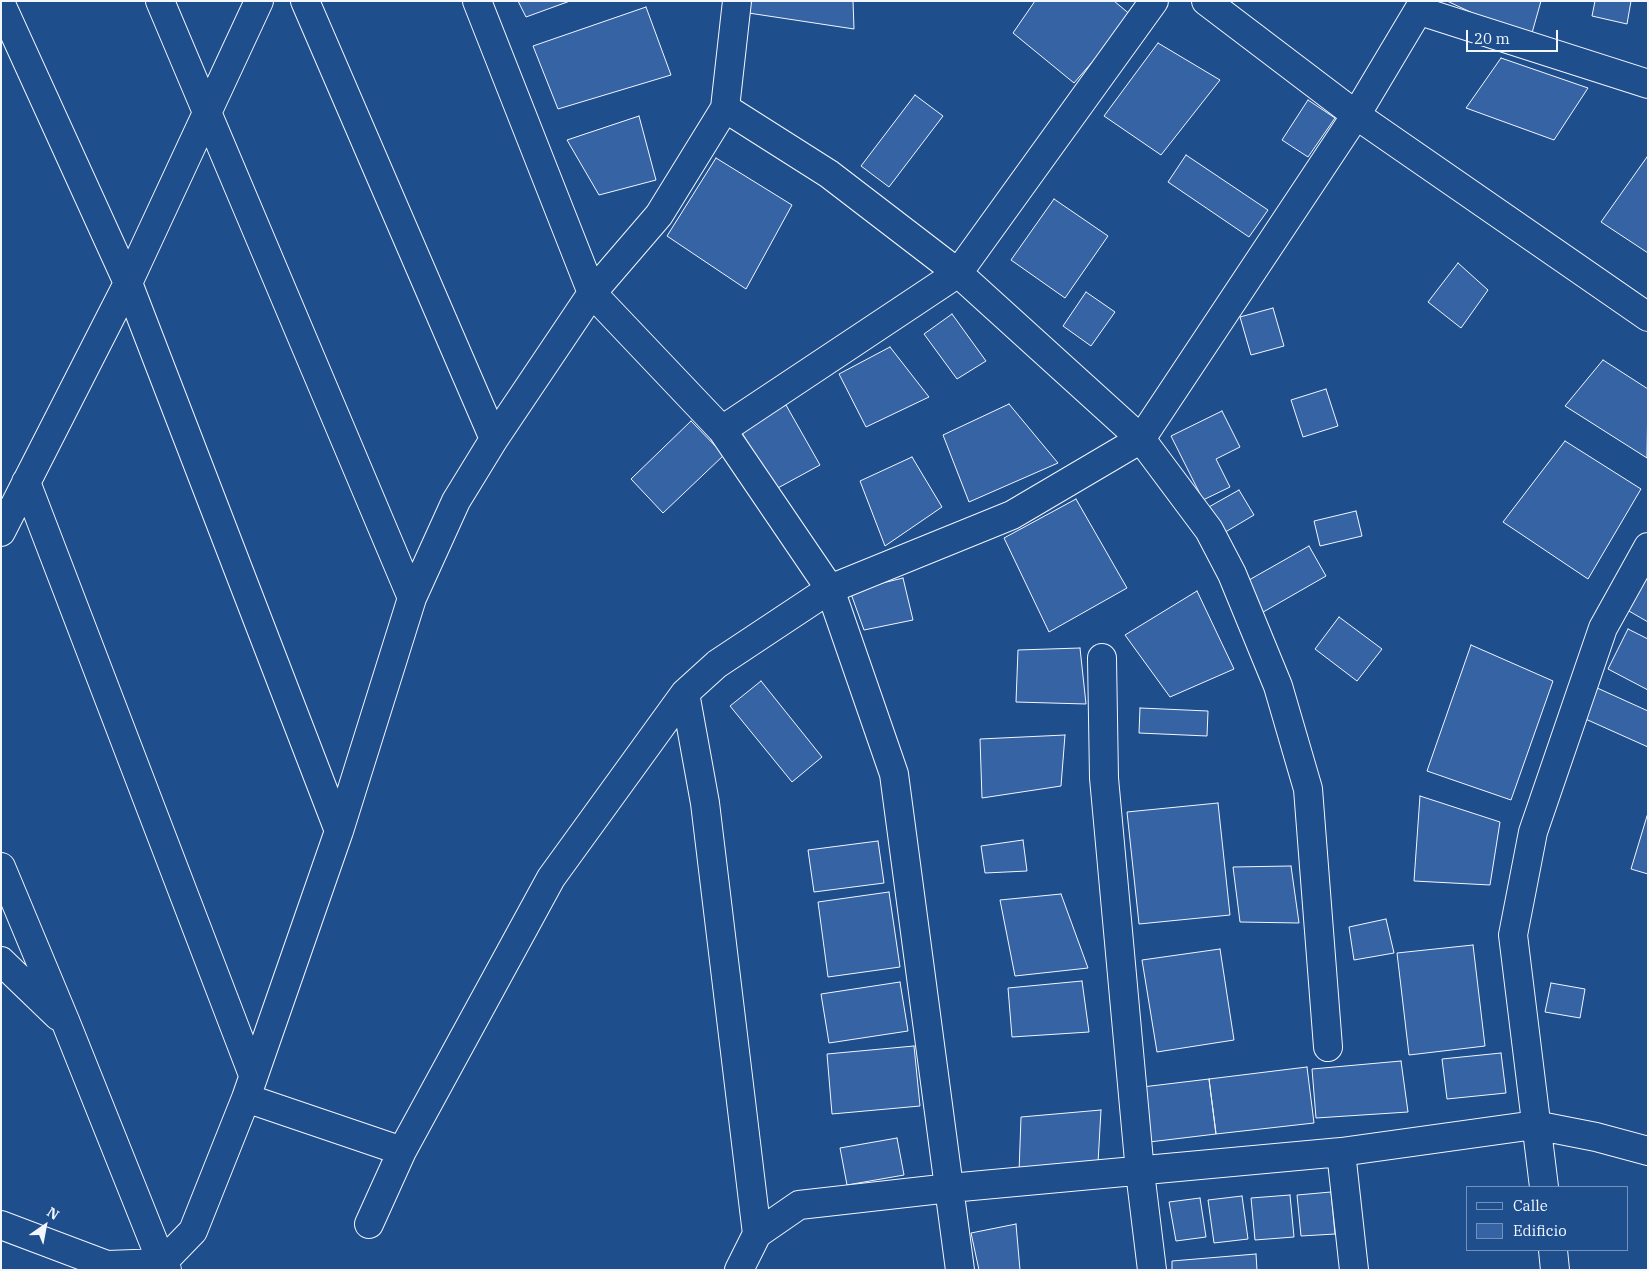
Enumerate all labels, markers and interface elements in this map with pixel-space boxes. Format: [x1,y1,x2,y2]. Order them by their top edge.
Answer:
scale bar [1469,20,1562,52]
text: 20 m [1474,29,1510,48]
legend [1466,1186,1629,1251]
text: Calle [1513,1196,1548,1215]
north arrow [20,1201,70,1251]
text: N [44,1203,63,1224]
text: Edificio [1513,1221,1567,1240]

